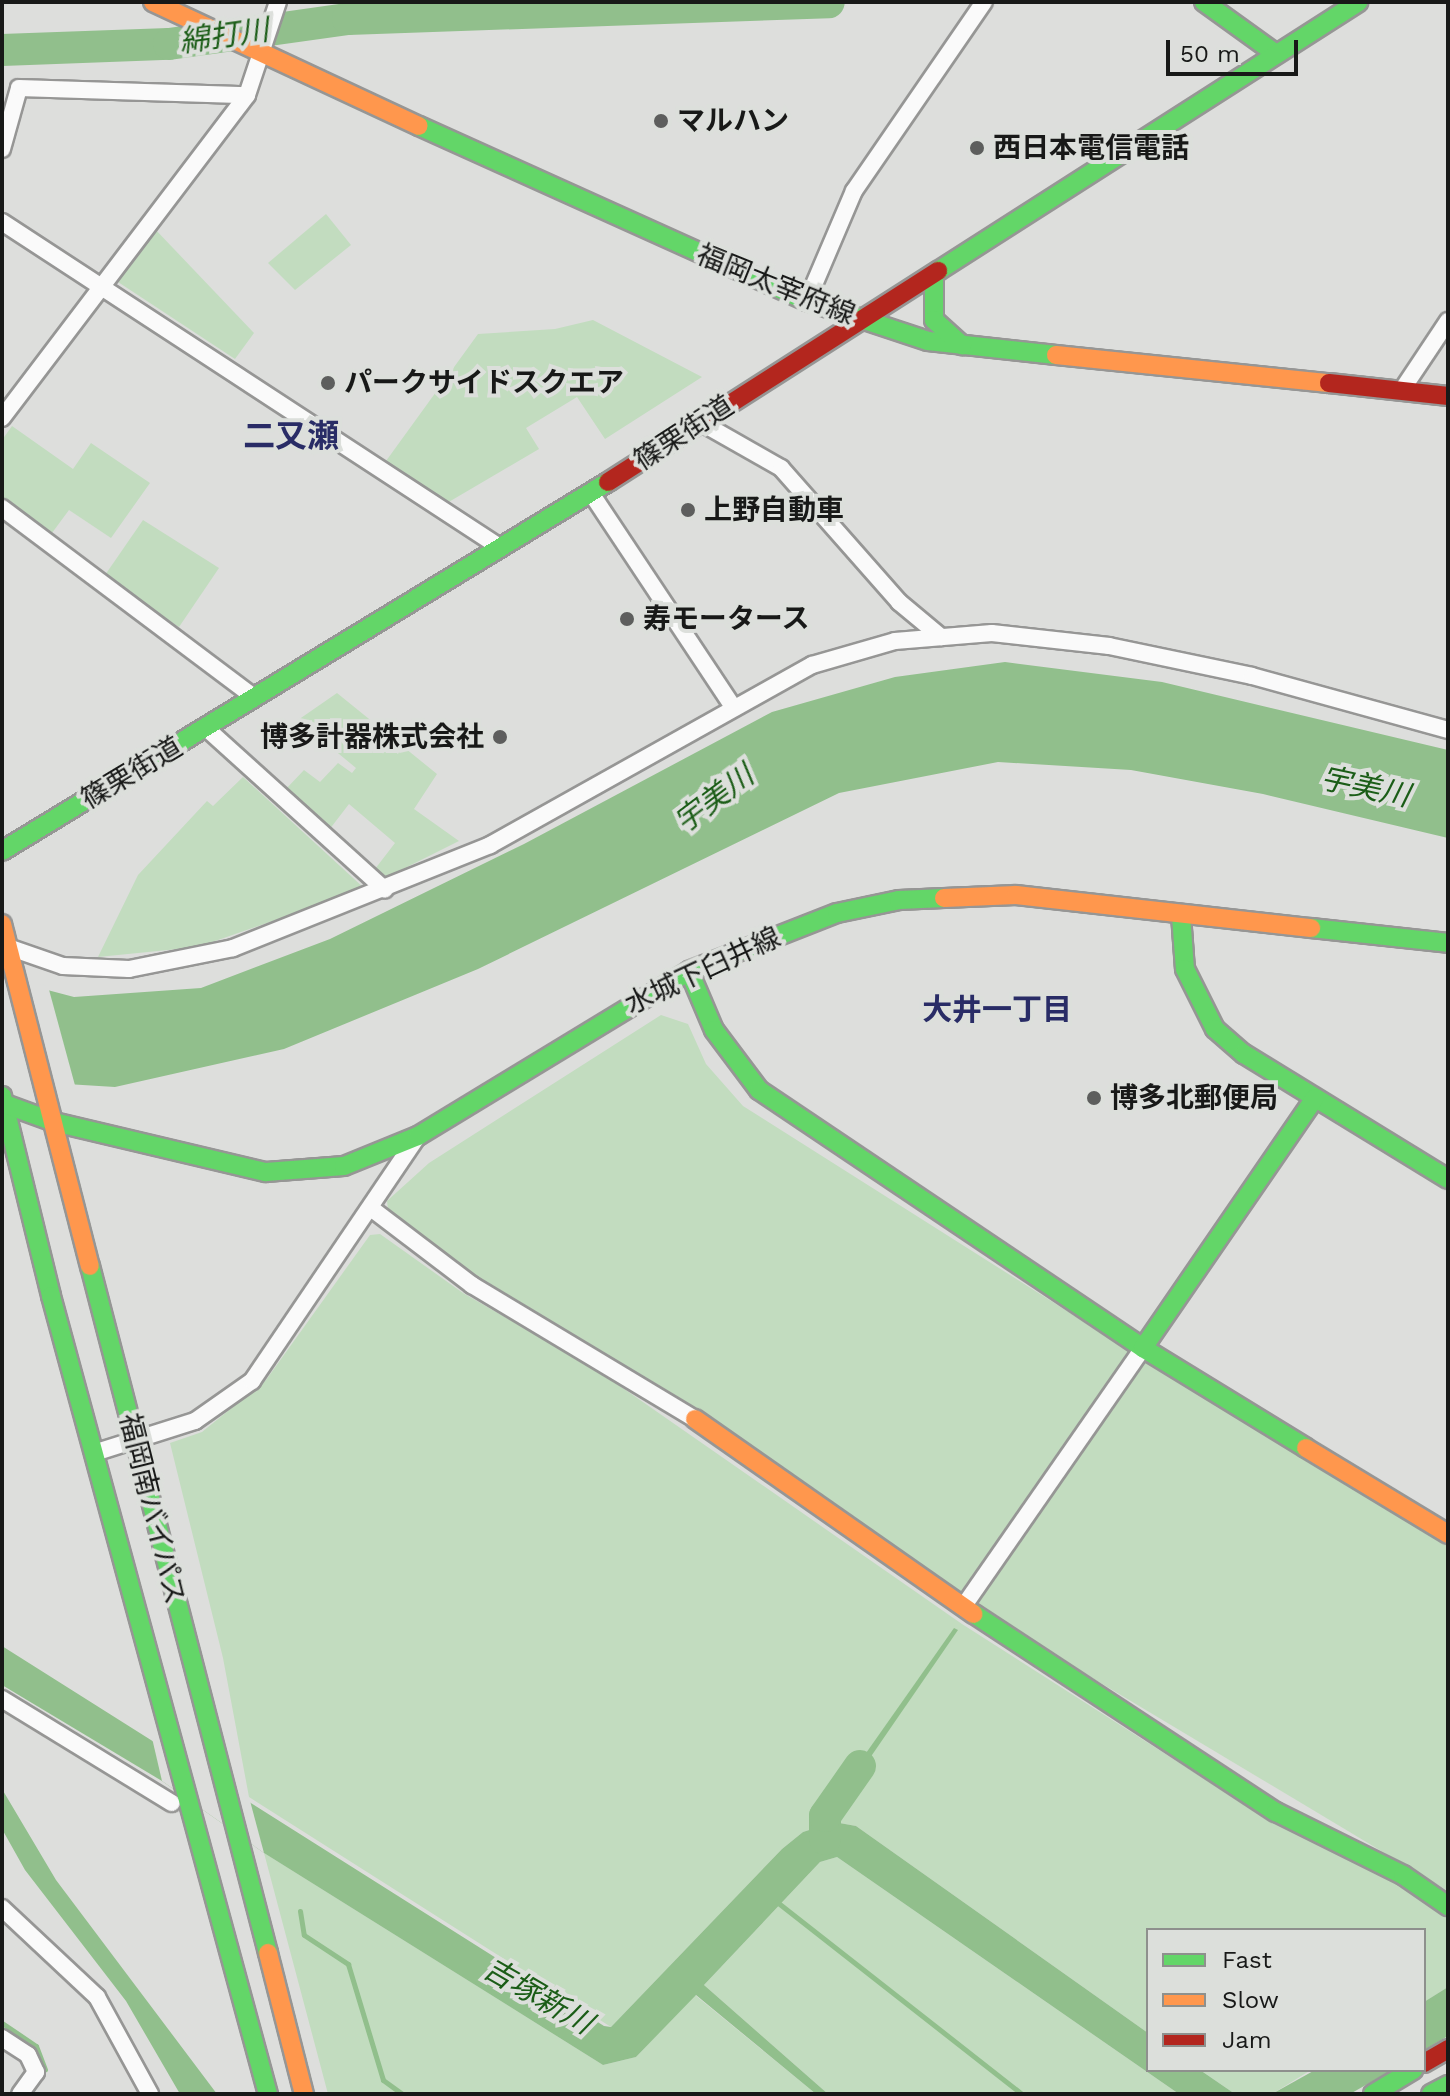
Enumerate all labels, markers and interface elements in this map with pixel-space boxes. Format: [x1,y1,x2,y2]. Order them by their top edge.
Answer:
water label: 綿打川 [177,12,271,60]
scale bar [1170,24,1302,74]
text: 50 m [1180,40,1240,68]
place label: マルハン [677,104,789,138]
marker: マルハン [652,112,670,130]
place label: 西日本電信電話 [993,131,1189,165]
marker: 西日本電信電話 [968,139,986,157]
street label: 福岡太宰府線 [692,238,860,332]
place label: パークサイドスクエア [344,366,624,400]
marker: パークサイドスクエア [319,374,337,392]
street label: 篠栗街道 [628,388,740,478]
district label: 二又瀬 [243,417,339,455]
place label: 上野自動車 [704,493,844,527]
marker: 上野自動車 [679,501,697,519]
place label: 寿モータース [643,602,811,636]
marker: 寿モータース [618,610,636,628]
place label: 博多計器株式会社 [260,720,484,754]
marker: 博多計器株式会社 [491,728,509,746]
street label: 篠栗街道 [75,730,189,816]
water label: 宇美川 [667,758,761,840]
water label: 宇美川 [1317,760,1413,814]
street label: 水城下臼井線 [620,920,786,1022]
district label: 大井一丁目 [922,992,1072,1028]
place label: 博多北郵便局 [1110,1081,1278,1115]
marker: 博多北郵便局 [1085,1089,1103,1107]
street label: 福岡南バイパス [112,1410,192,1608]
legend [1146,1928,1426,2072]
text: Fast [1222,1946,1272,1974]
water label: 吉塚新川 [477,1950,599,2042]
text: Slow [1222,1986,1279,2014]
text: Jam [1222,2026,1272,2054]

